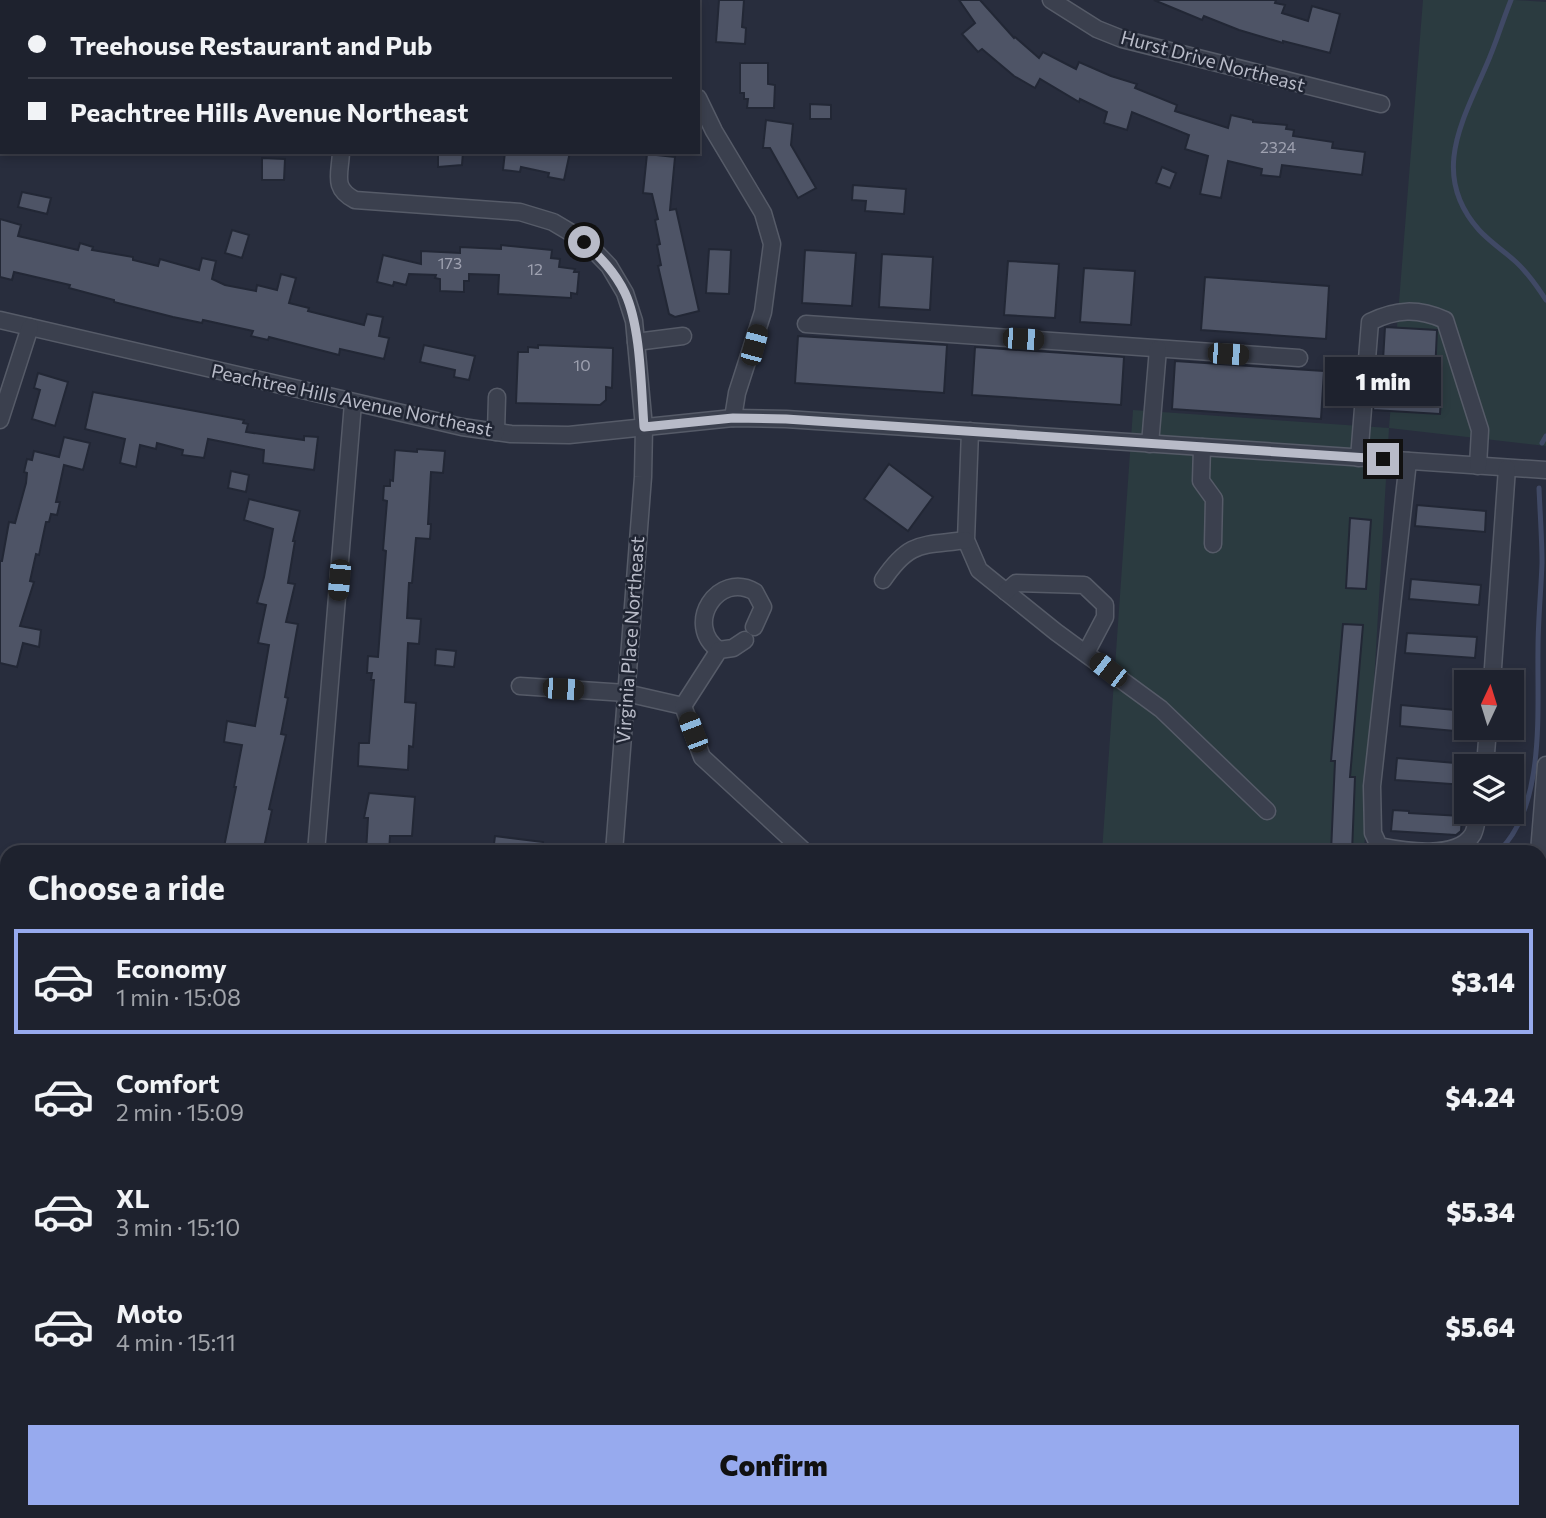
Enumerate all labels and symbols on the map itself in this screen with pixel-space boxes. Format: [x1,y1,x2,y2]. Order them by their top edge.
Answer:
street label: Hurst Drive Northeast [1118,25,1308,96]
house number: 2324 [1260,137,1296,156]
route start [568,226,600,258]
house number: 173 [438,253,462,272]
house number: 12 [527,259,543,278]
car [739,322,770,368]
car [1002,327,1045,351]
car [1207,342,1250,366]
house number: 10 [573,355,591,374]
street label: Peachtree Hills Avenue Northeast [209,358,495,441]
callout: 1 min [1325,358,1441,406]
route end [1367,443,1399,475]
street label: Virginia Place Northeast [611,535,648,745]
car [327,558,352,602]
car [1085,649,1132,691]
north arrow [1454,670,1524,740]
car [542,677,585,701]
car [676,709,711,755]

